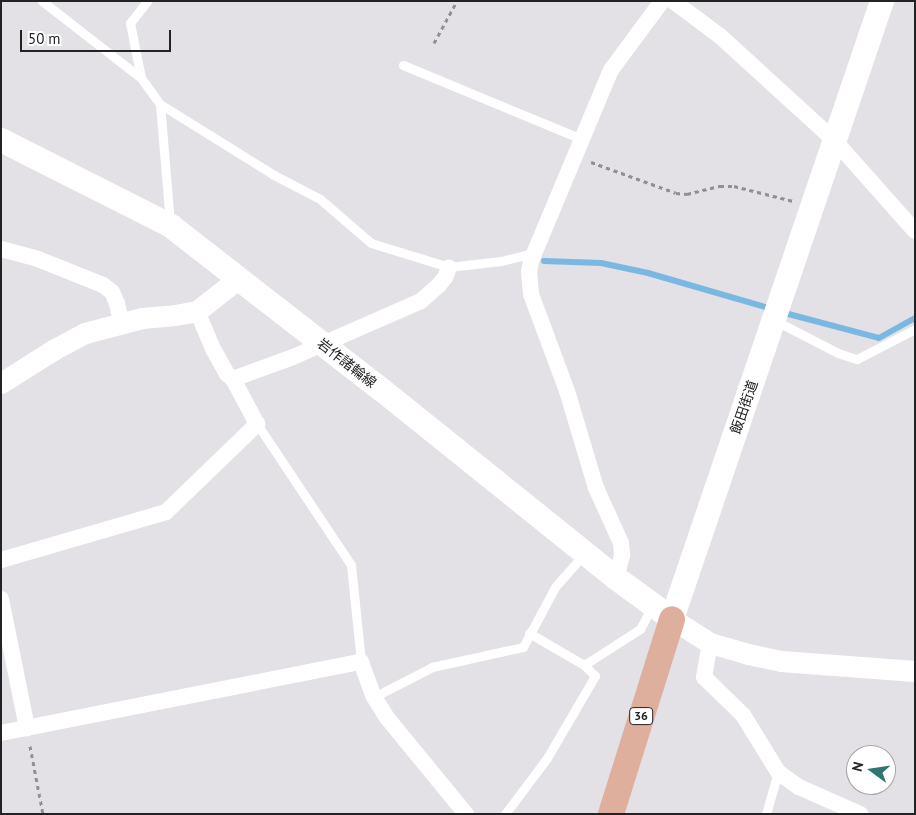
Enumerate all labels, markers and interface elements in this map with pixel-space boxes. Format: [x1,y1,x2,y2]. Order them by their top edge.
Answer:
scale bar [22,20,174,52]
text: 50 m [28,29,61,48]
street label: 岩作諸輪線 [314,335,380,391]
street label: 飯田街道 [727,378,761,436]
road number: 36 [628,706,654,726]
north arrow [846,745,896,795]
text: N [848,760,867,773]

